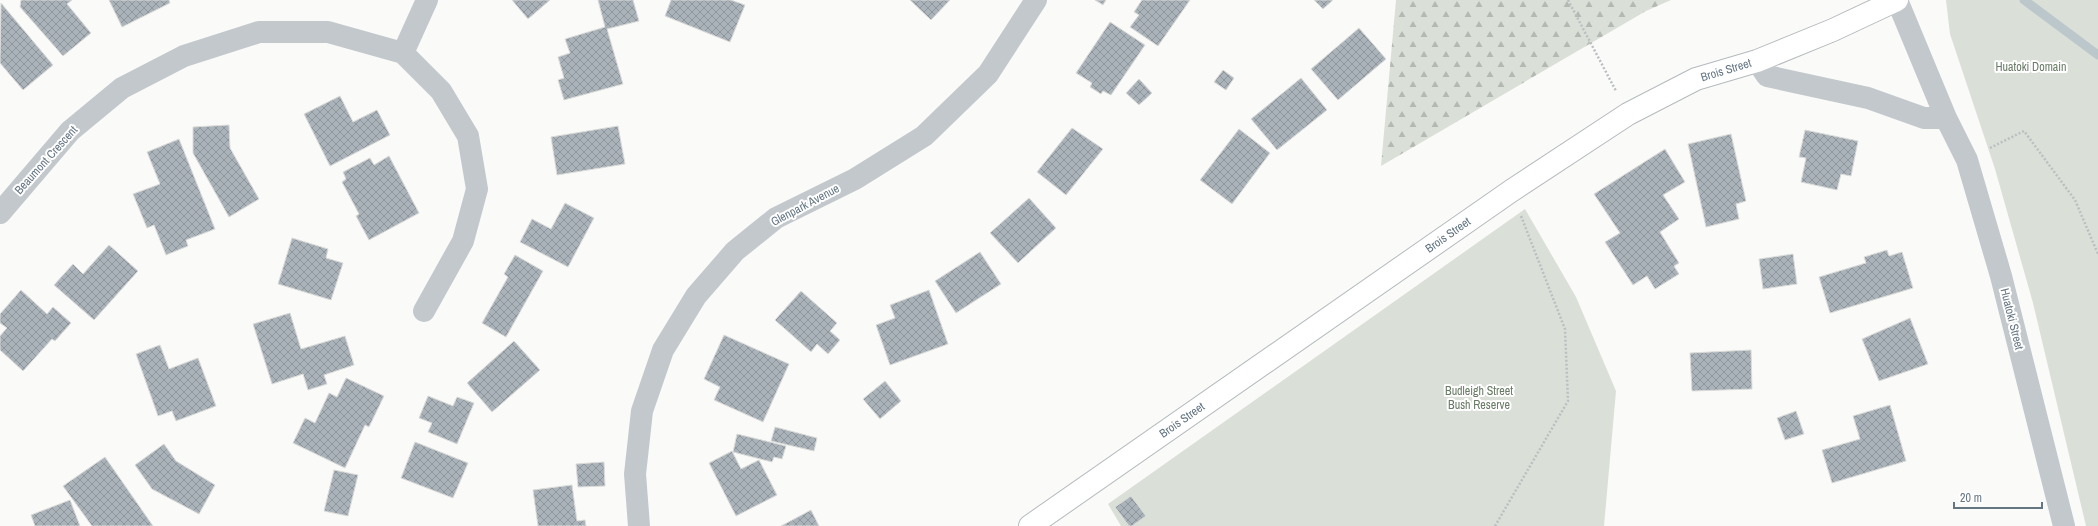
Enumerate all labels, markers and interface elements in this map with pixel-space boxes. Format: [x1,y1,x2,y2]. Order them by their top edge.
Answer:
street label: Brois Street [1699,55,1753,85]
park label: Huatoki Domain [1995,59,2067,75]
street label: Beaumont Crescent [11,122,81,198]
street label: Glenpark Avenue [768,180,842,230]
street label: Brois Street [1422,213,1474,256]
street label: Huatoki Street [1997,287,2027,352]
park label: Budleigh Street Bush Reserve [1445,383,1513,413]
street label: Brois Street [1156,398,1208,441]
scale bar [1954,484,2042,510]
text: 20 m [1960,490,1982,506]

